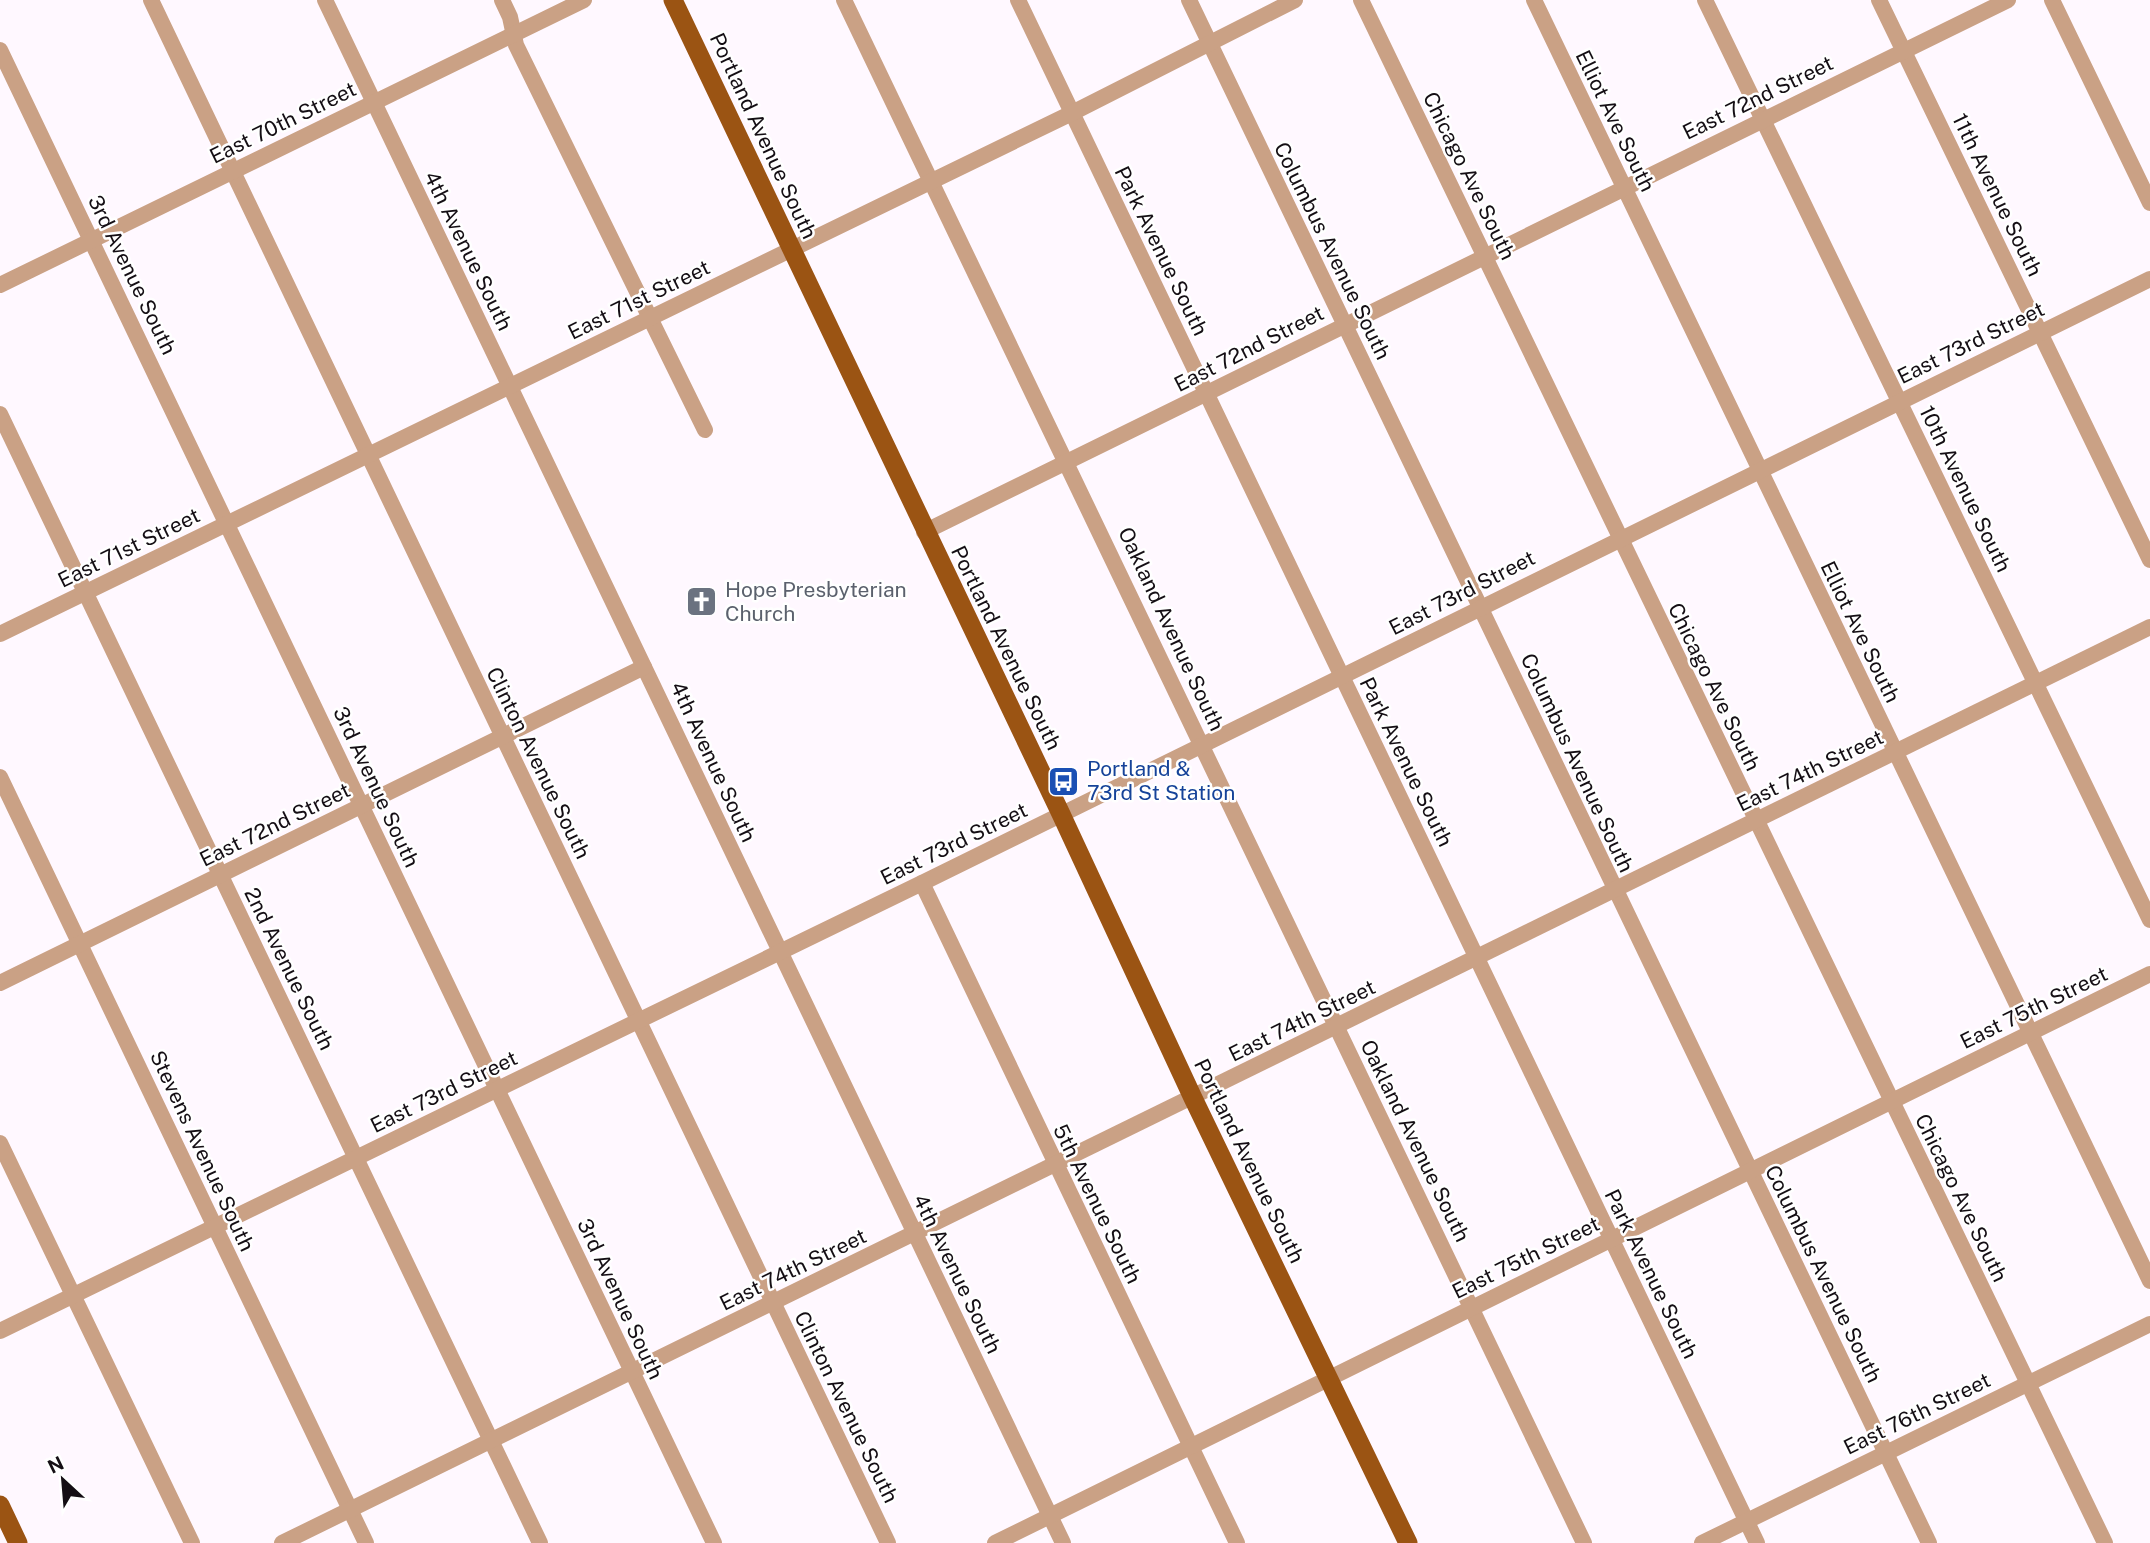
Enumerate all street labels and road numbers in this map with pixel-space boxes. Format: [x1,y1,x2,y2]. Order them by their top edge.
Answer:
street label: Portland Avenue South [705,29,822,243]
street label: Elliot Ave South [1570,46,1660,196]
street label: East 72nd Street [1678,50,1837,145]
street label: East 70th Street [205,76,360,169]
street label: Chicago Ave South [1418,88,1521,264]
street label: 11th Avenue South [1947,109,2048,280]
street label: Columbus Avenue South [1269,138,1396,363]
street label: Park Avenue South [1110,162,1213,340]
street label: 4th Avenue South [419,167,518,334]
street label: 3rd Avenue South [83,191,182,359]
street label: East 71st Street [564,254,714,345]
street label: East 73rd Street [1893,296,2048,389]
street label: East 72nd Street [1170,300,1328,397]
street label: 10th Avenue South [1914,401,2017,576]
street label: East 71st Street [54,502,204,593]
street label: Oakland Avenue South [1113,523,1230,735]
street label: Portland Avenue South [946,542,1067,754]
street label: East 73rd Street [1385,545,1539,640]
street label: Elliot Ave South [1815,557,1905,707]
street label: Chicago Ave South [1663,599,1766,775]
street label: Columbus Avenue South [1516,649,1639,876]
street label: Clinton Avenue South [481,663,596,863]
street label: Park Avenue South [1355,673,1458,851]
street label: 4th Avenue South [665,678,762,846]
street label: 3rd Avenue South [328,702,425,871]
street label: East 74th Street [1732,724,1887,817]
street label: East 72nd Street [195,777,354,872]
street label: East 73rd Street [876,797,1031,890]
street label: 2nd Avenue South [239,883,340,1054]
street label: East 75th Street [1956,961,2112,1054]
street label: East 74th Street [1224,974,1379,1067]
street label: Oakland Avenue South [1356,1036,1475,1246]
street label: East 73rd Street [366,1045,521,1138]
street label: Stevens Avenue South [145,1046,260,1255]
street label: Portland Avenue South [1189,1055,1310,1267]
street label: Chicago Ave South [1910,1110,2013,1286]
street label: 5th Avenue South [1048,1120,1147,1288]
street label: Columbus Avenue South [1760,1161,1887,1386]
street label: Park Avenue South [1600,1185,1703,1363]
street label: 4th Avenue South [908,1190,1007,1357]
street label: East 75th Street [1448,1211,1604,1304]
street label: 3rd Avenue South [572,1214,669,1383]
street label: East 74th Street [715,1223,870,1316]
street label: Clinton Avenue South [789,1307,904,1507]
street label: East 76th Street [1839,1367,1994,1460]

